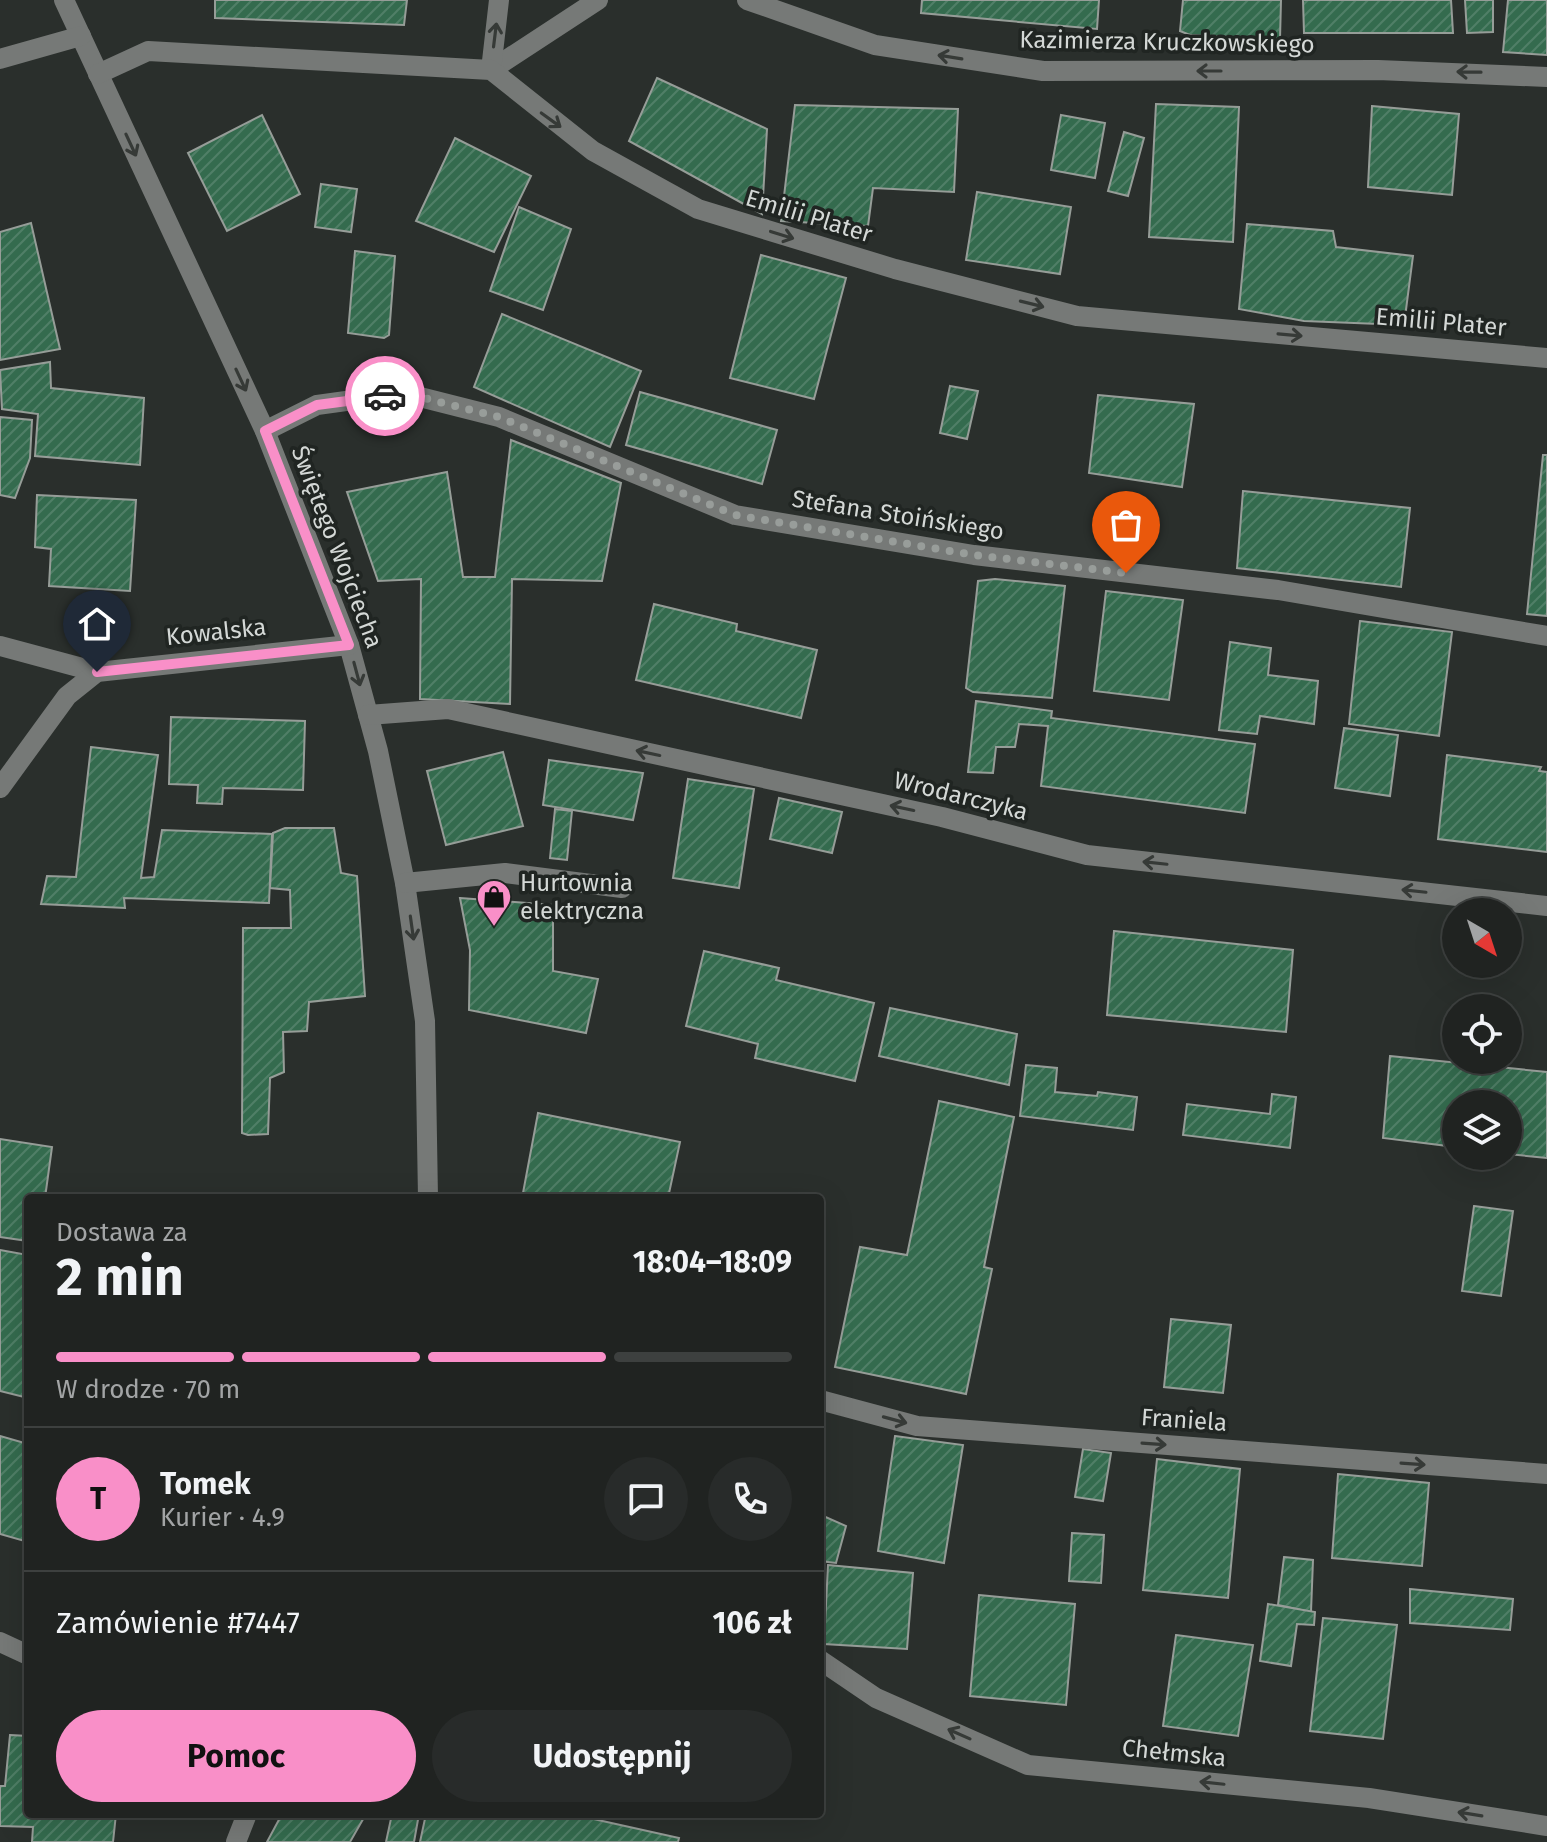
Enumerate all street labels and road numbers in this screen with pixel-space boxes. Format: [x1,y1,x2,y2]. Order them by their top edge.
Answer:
street label: Kazimierza Kruczkowskiego [1019,25,1315,59]
street label: Emilii Plater [742,183,877,249]
street label: Emilii Plater [1374,302,1508,342]
street label: Świętego Wojciecha [286,442,389,652]
street label: Stefana Stoińskiego [790,484,1006,546]
street label: Kowalska [164,613,268,651]
street label: Wrodarczyka [891,766,1031,826]
street label: Franiela [1140,1403,1228,1437]
street label: Chełmska [1121,1734,1227,1772]

